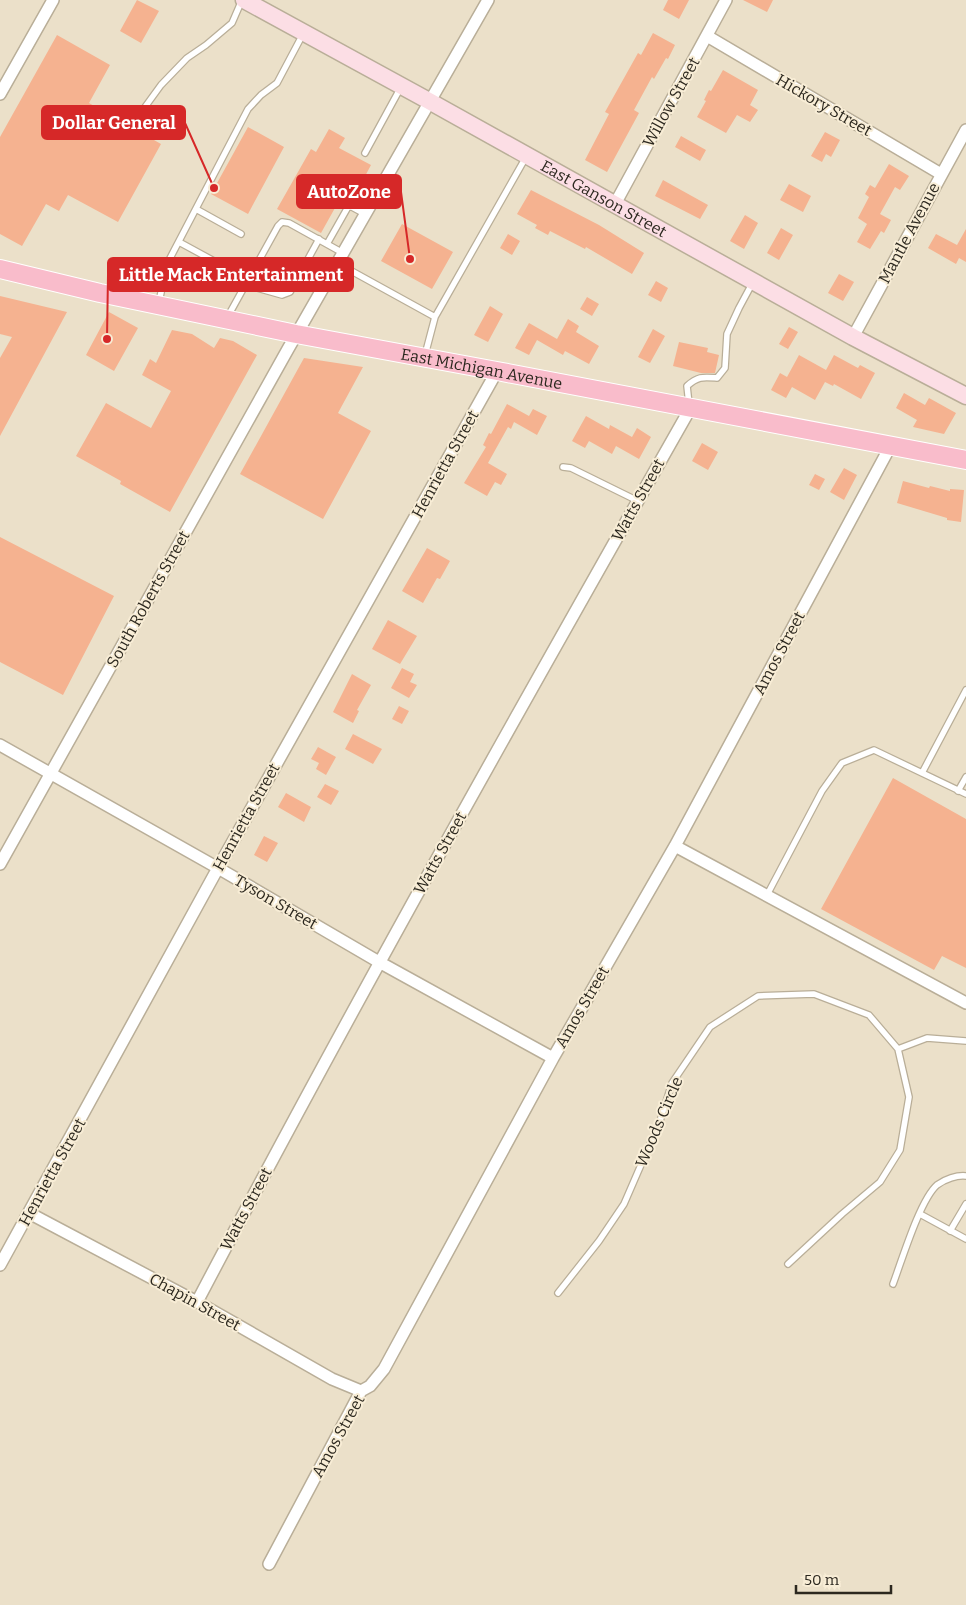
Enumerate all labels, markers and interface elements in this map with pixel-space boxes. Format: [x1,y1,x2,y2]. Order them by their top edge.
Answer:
street label: Willow Street [639,54,704,150]
street label: Hickory Street [773,70,875,140]
callout: Dollar General [42,106,185,139]
text: Dollar General [52,112,176,134]
street label: East Ganson Street [538,156,670,241]
callout: AutoZone [297,175,401,208]
street label: Mantle Avenue [874,179,944,287]
text: AutoZone [307,181,391,203]
callout: Little Mack Entertainment [108,258,353,291]
text: Little Mack Entertainment [119,264,343,286]
street label: East Michigan Avenue [399,344,564,393]
street label: Henrietta Street [408,407,483,521]
street label: Watts Street [608,455,669,545]
street label: South Roberts Street [103,527,194,671]
street label: Amos Street [749,608,809,698]
street label: Henrietta Street [209,760,284,874]
street label: Watts Street [410,808,471,898]
street label: Tyson Street [231,871,321,934]
street label: Amos Street [551,962,613,1051]
street label: Woods Circle [631,1074,687,1170]
street label: Henrietta Street [15,1115,90,1229]
street label: Watts Street [216,1164,276,1254]
street label: Chapin Street [146,1269,244,1335]
street label: Amos Street [308,1391,369,1481]
scale bar [796,1562,891,1594]
text: 50 m [804,1571,840,1589]

